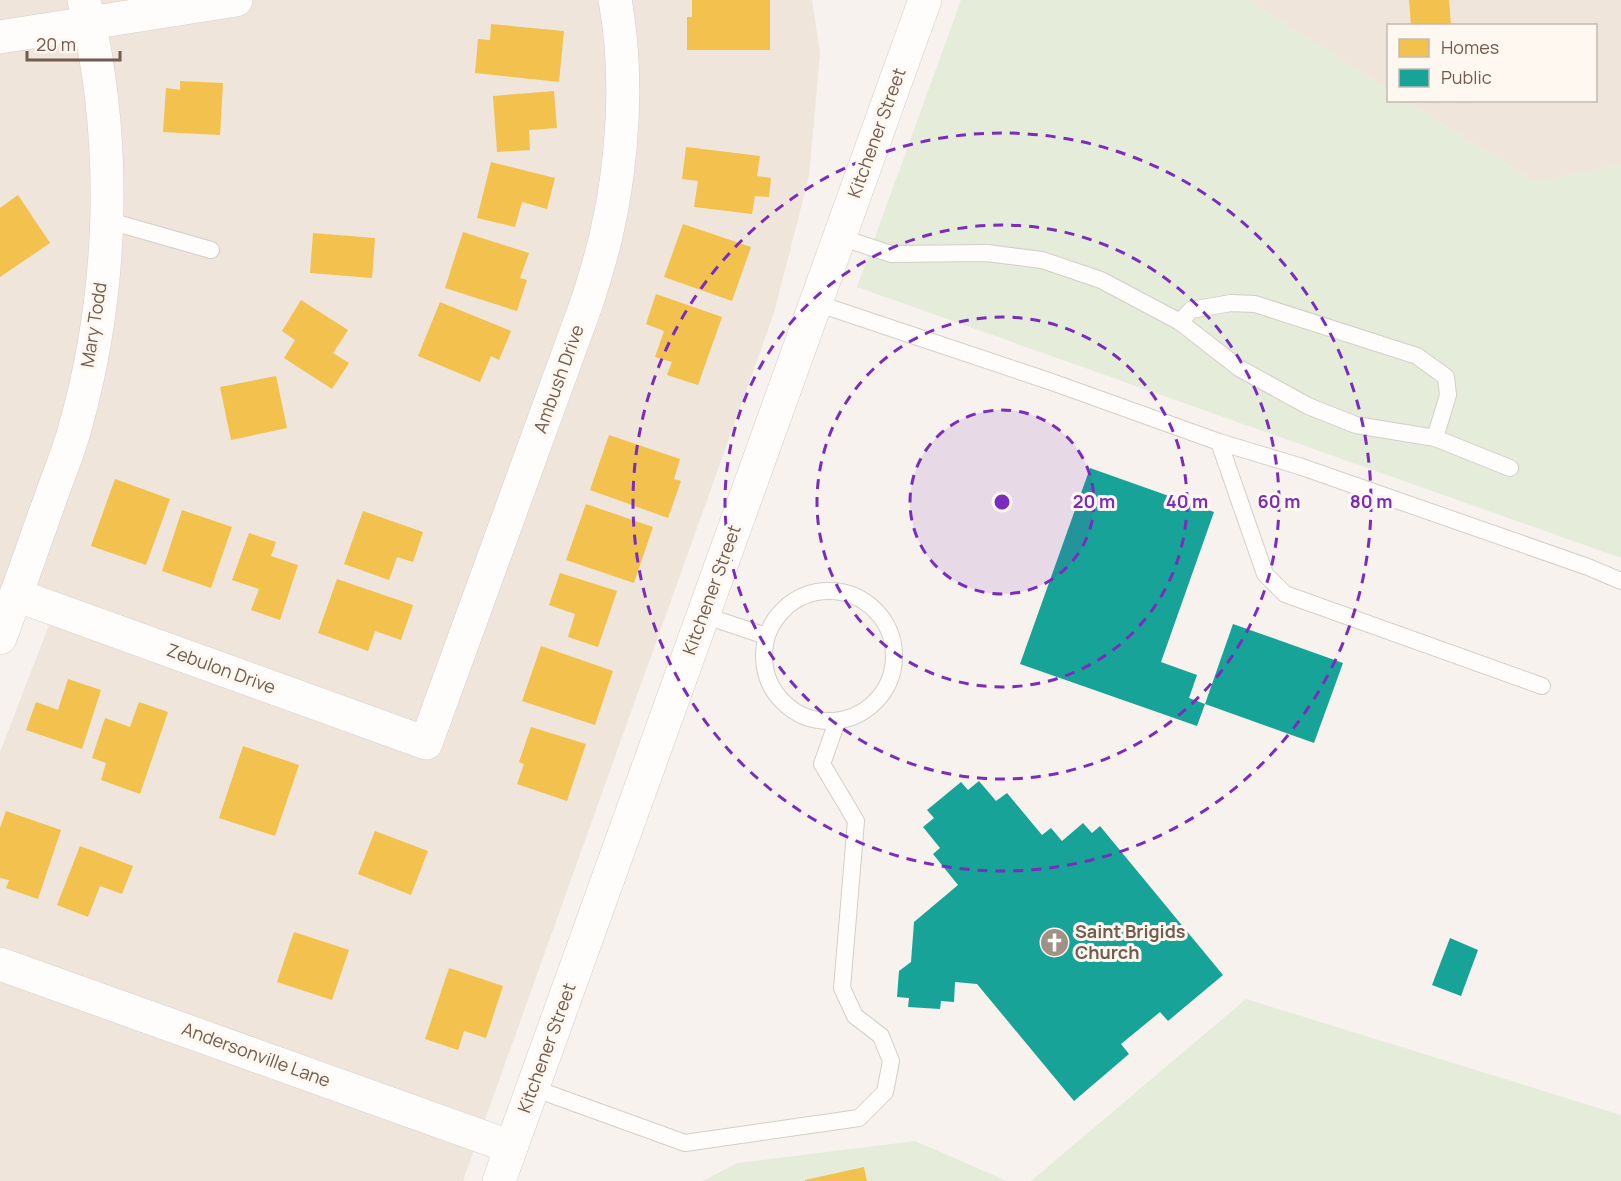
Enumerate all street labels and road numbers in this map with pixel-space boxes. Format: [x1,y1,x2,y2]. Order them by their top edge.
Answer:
street label: Kitchener Street [841,64,911,201]
street label: Mary Todd [74,281,112,369]
street label: Ambush Drive [527,321,589,436]
street label: Kitchener Street [676,521,746,658]
street label: Zebulon Drive [164,637,279,699]
street label: Kitchener Street [511,979,581,1116]
street label: Andersonville Lane [179,1016,334,1092]

